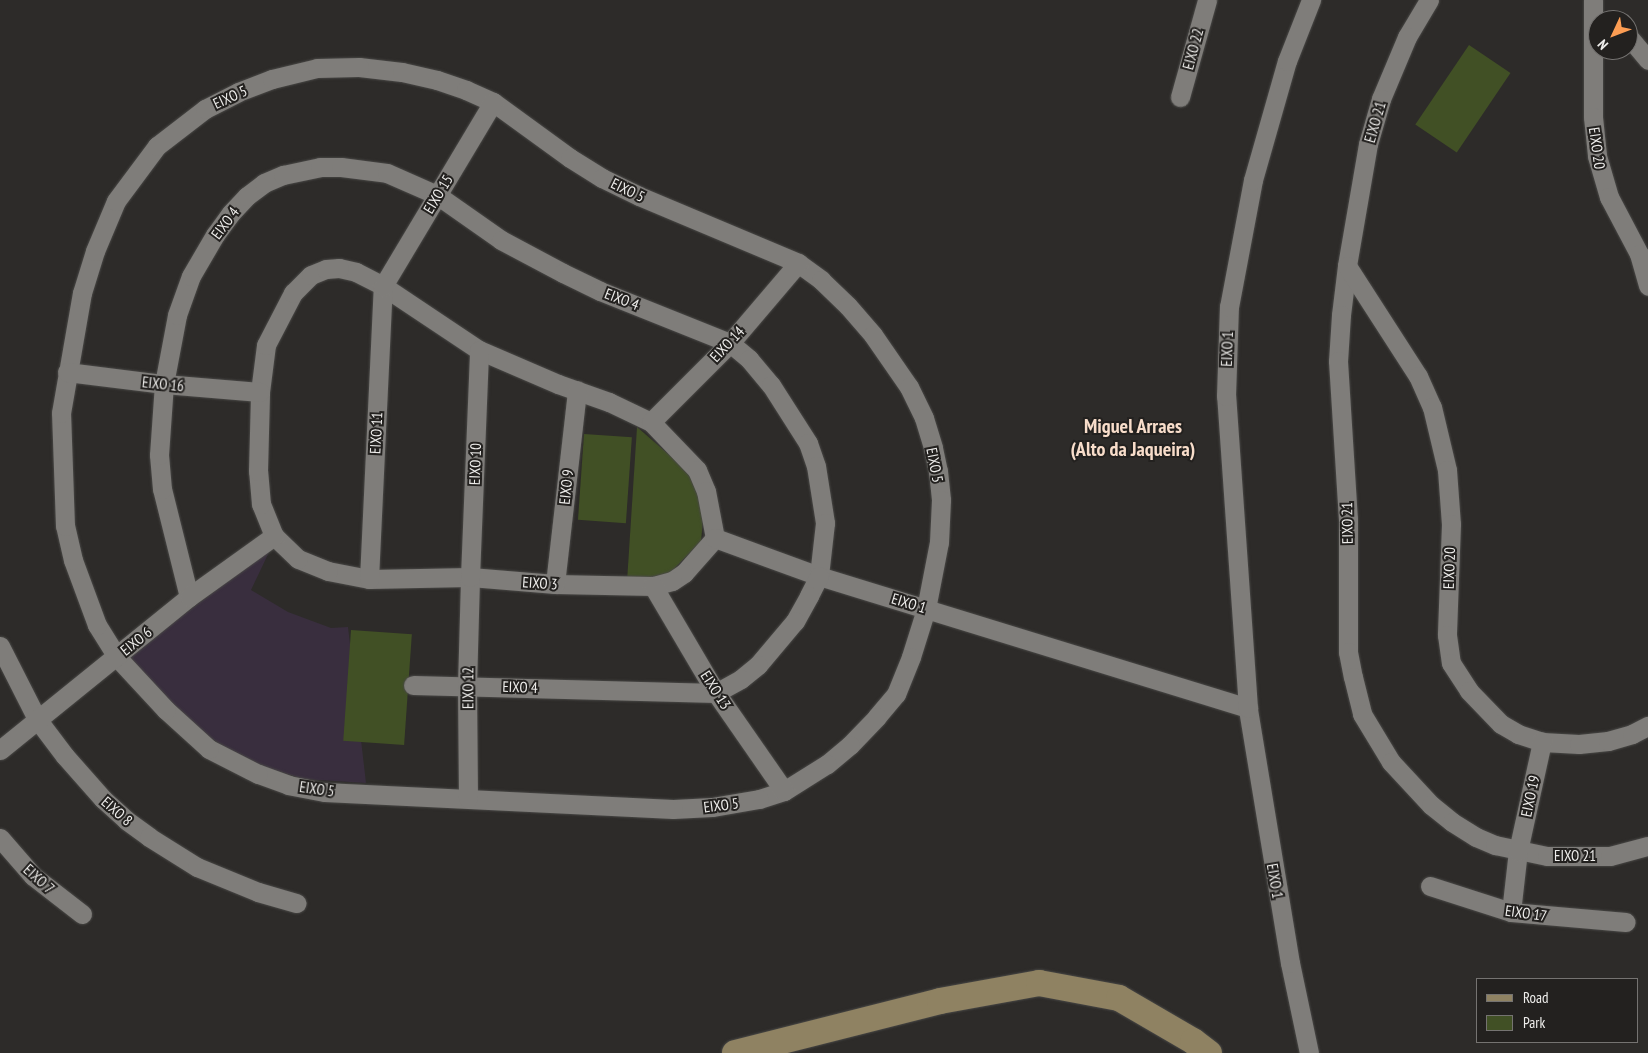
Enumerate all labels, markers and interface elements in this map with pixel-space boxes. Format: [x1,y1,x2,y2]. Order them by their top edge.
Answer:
north arrow [1588,10,1638,60]
street label: EIXO 22 [1179,26,1207,72]
text: N [1594,36,1612,53]
street label: EIXO 5 [210,81,250,113]
street label: EIXO 21 [1361,99,1389,145]
street label: EIXO 20 [1585,126,1609,170]
street label: EIXO 15 [419,171,457,217]
street label: EIXO 5 [608,174,648,206]
street label: EIXO 4 [207,203,243,243]
street label: EIXO 4 [602,284,642,314]
street label: EIXO 14 [706,322,748,366]
street label: EIXO 1 [1217,331,1237,367]
street label: EIXO 16 [141,373,185,395]
street label: EIXO 11 [366,412,386,454]
district label: Miguel Arraes (Alto da Jaqueira) [1071,414,1195,461]
street label: EIXO 10 [465,443,485,485]
street label: EIXO 5 [923,446,947,484]
street label: EIXO 9 [555,469,577,505]
street label: EIXO 21 [1338,502,1356,544]
street label: EIXO 20 [1439,547,1459,589]
street label: EIXO 3 [522,573,558,593]
street label: EIXO 1 [889,589,929,617]
street label: EIXO 6 [117,623,155,659]
street label: EIXO 12 [459,667,477,709]
street label: EIXO 13 [697,667,735,713]
street label: EIXO 4 [502,677,538,697]
street label: EIXO 19 [1517,774,1543,818]
street label: EIXO 5 [298,778,336,800]
street label: EIXO 8 [98,793,136,829]
street label: EIXO 5 [702,794,740,816]
street label: EIXO 21 [1554,847,1596,865]
street label: EIXO 7 [20,861,58,897]
street label: EIXO 1 [1263,862,1287,900]
street label: EIXO 17 [1504,901,1548,925]
legend [1476,978,1638,1043]
text: Road [1523,988,1549,1007]
text: Park [1523,1013,1545,1032]

